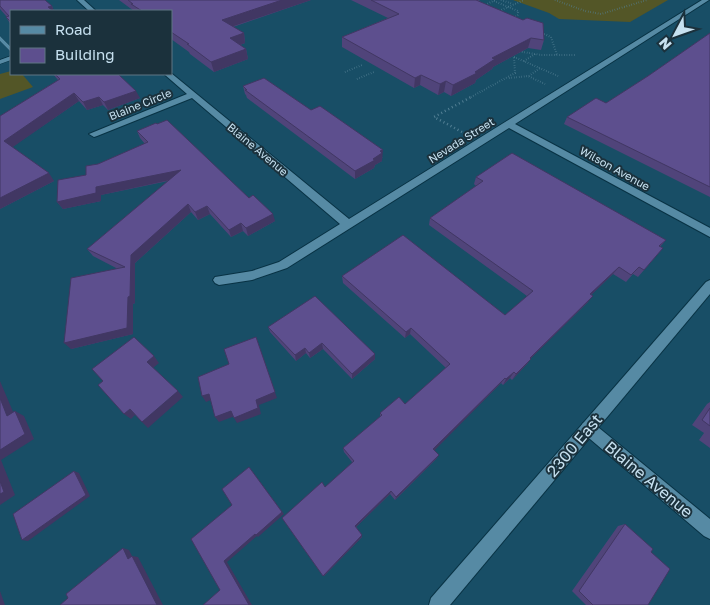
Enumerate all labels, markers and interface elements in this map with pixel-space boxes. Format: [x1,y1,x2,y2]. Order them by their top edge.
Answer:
legend [10,10,172,75]
north arrow [650,10,700,60]
text: Road [55,20,92,38]
text: N [655,34,675,53]
text: Building [55,45,115,63]
street label: Blaine Circle [107,86,173,122]
street label: Nevada Street [426,115,496,165]
street label: Blaine Avenue [225,120,291,178]
street label: Wilson Avenue [578,143,652,193]
street label: 2300 East [542,409,606,481]
street label: Blaine Avenue [601,436,697,522]

